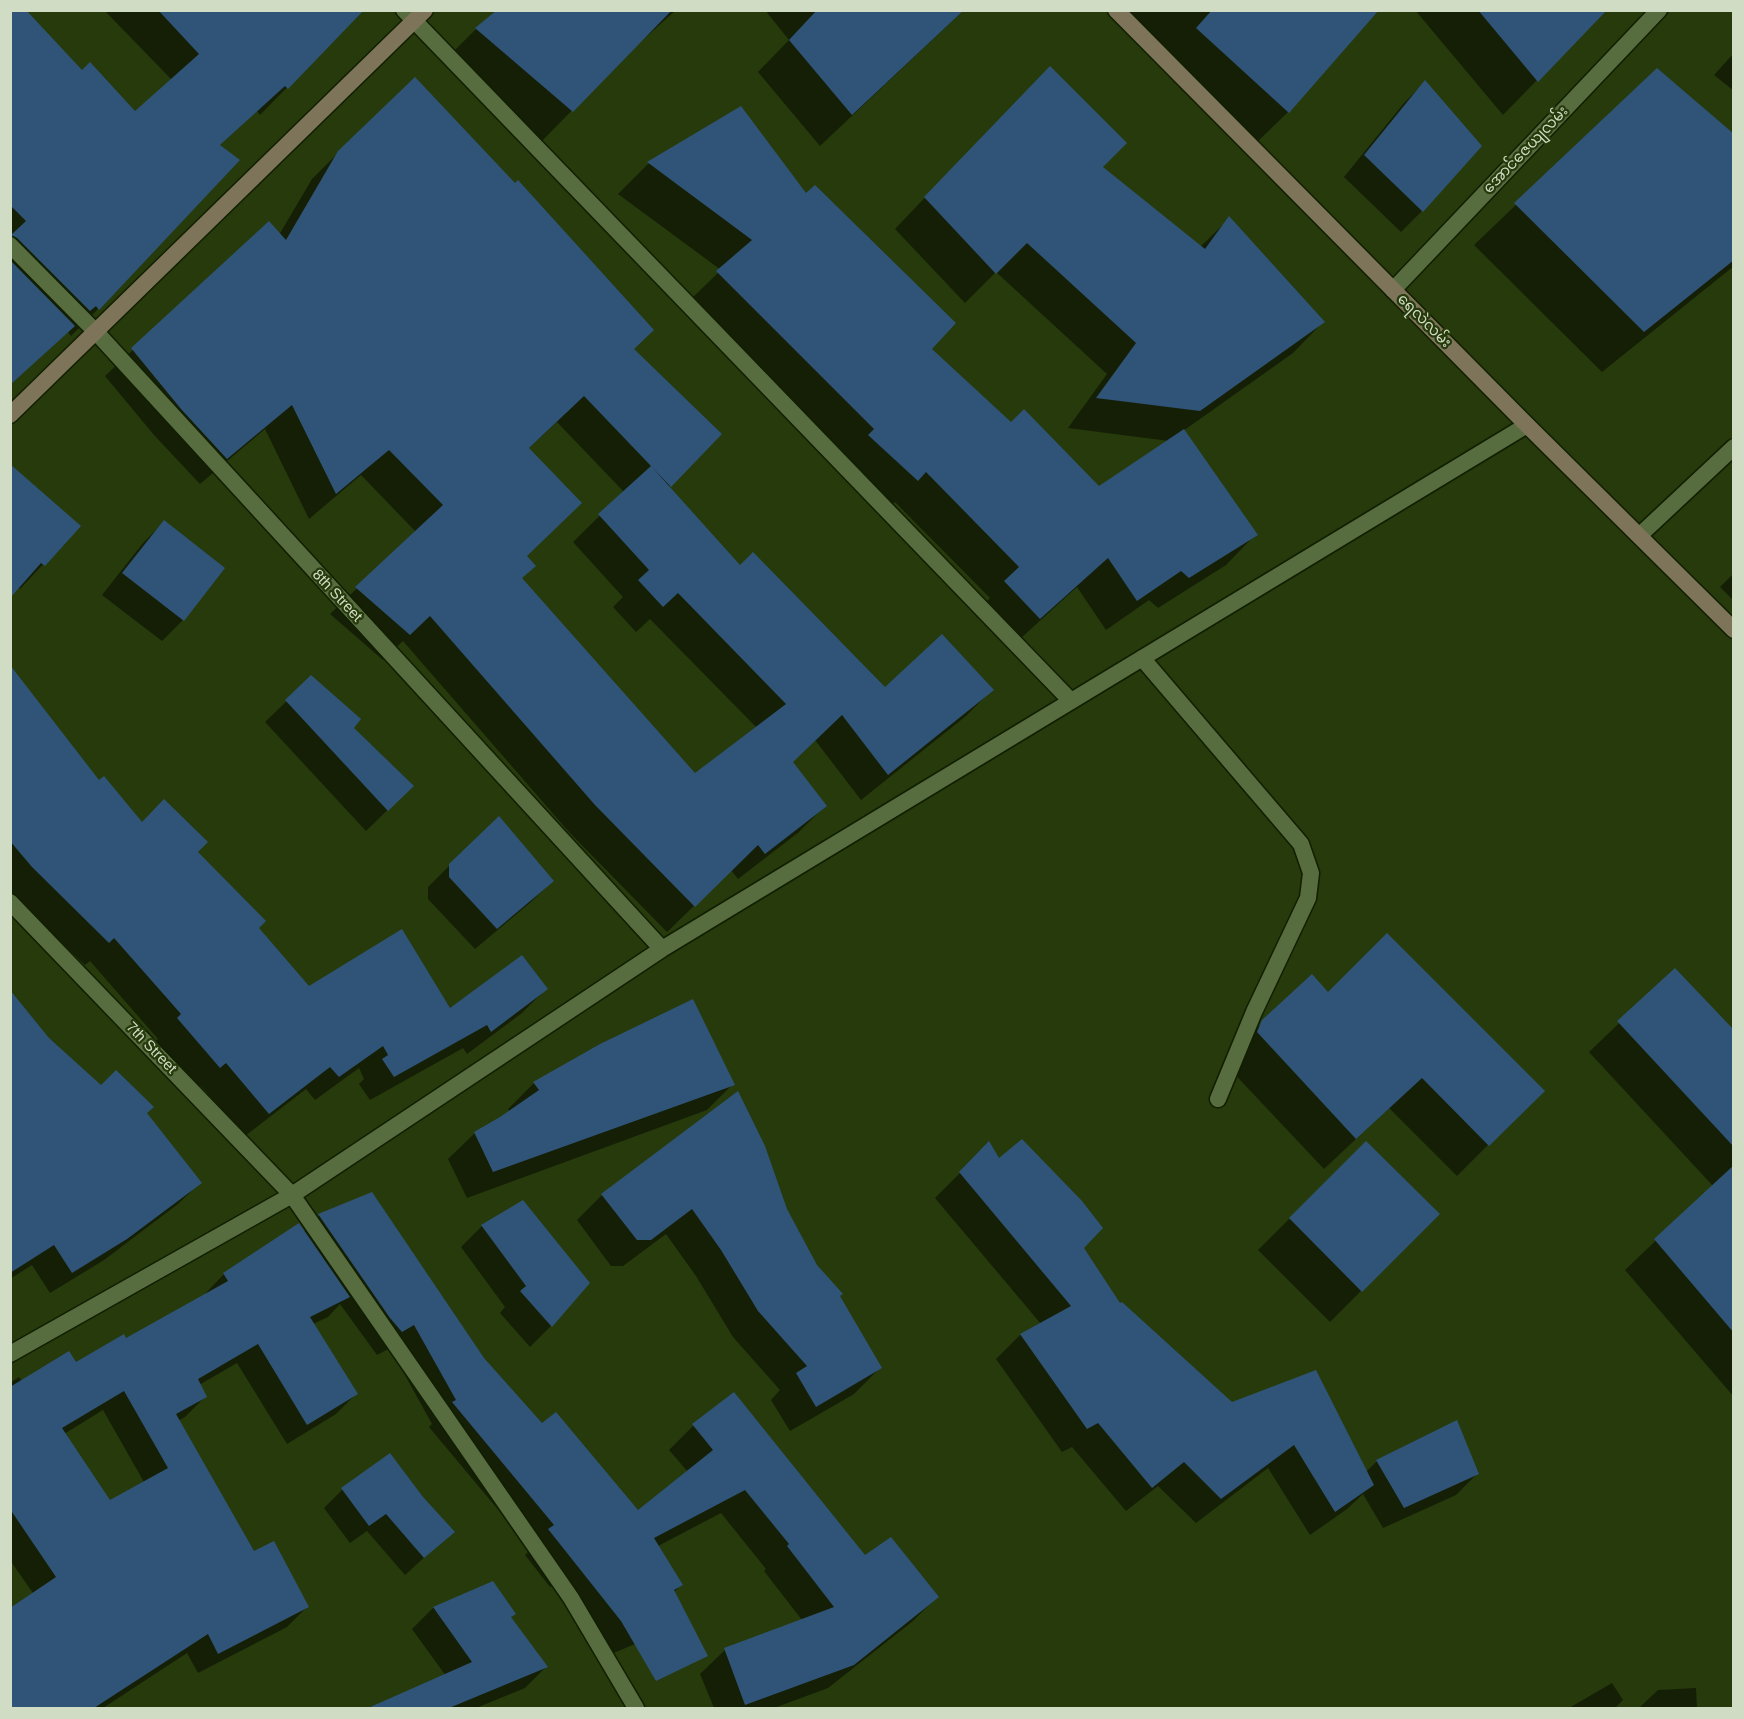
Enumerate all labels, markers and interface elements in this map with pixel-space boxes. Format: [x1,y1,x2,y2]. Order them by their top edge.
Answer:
street label: အောင်ဇေယျလမ်း [1480,103,1572,197]
street label: ရေလဲလမ်း [1393,290,1455,352]
street label: 8th Street [308,566,366,626]
street label: 7th Street [122,1018,180,1078]

